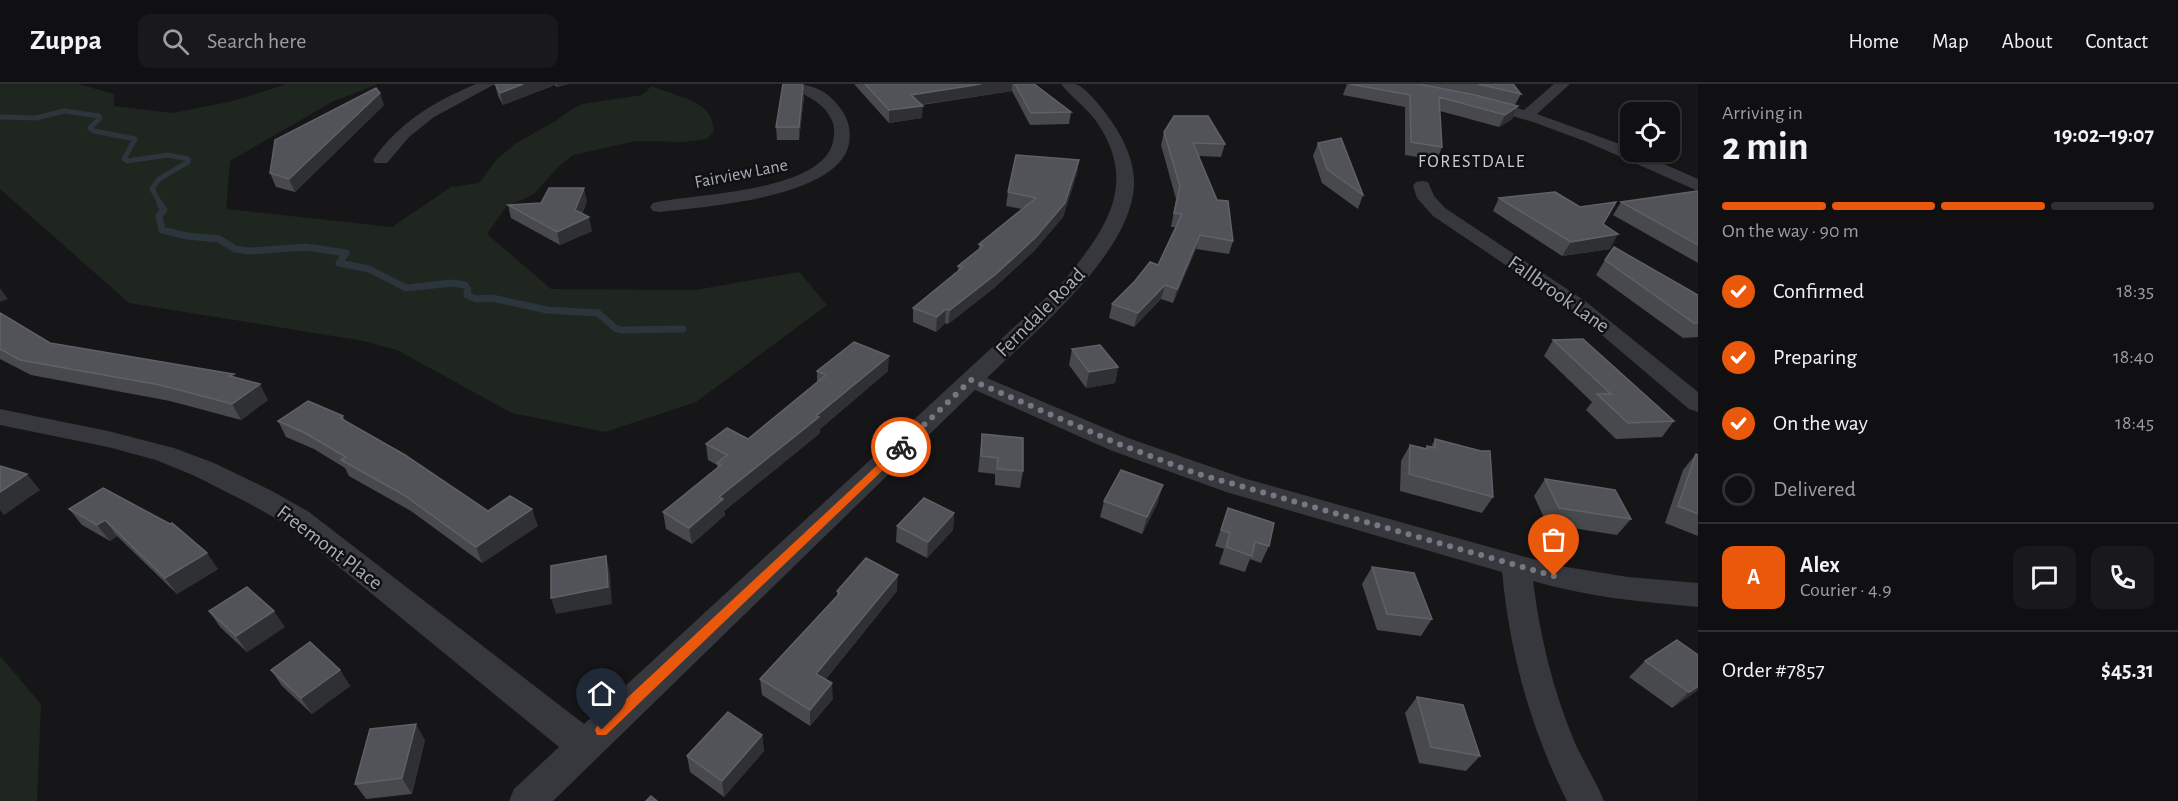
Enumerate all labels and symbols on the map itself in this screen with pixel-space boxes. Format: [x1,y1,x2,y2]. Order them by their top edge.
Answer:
district label: FORESTDALE [1418,153,1526,171]
street label: Fairview Lane [693,156,789,192]
street label: Fallbrook Lane [1504,252,1613,337]
street label: Ferndale Road [992,264,1089,361]
courier [871,417,931,477]
street label: Freemont Place [273,501,386,594]
pin [1528,514,1579,576]
pin [576,668,627,730]

